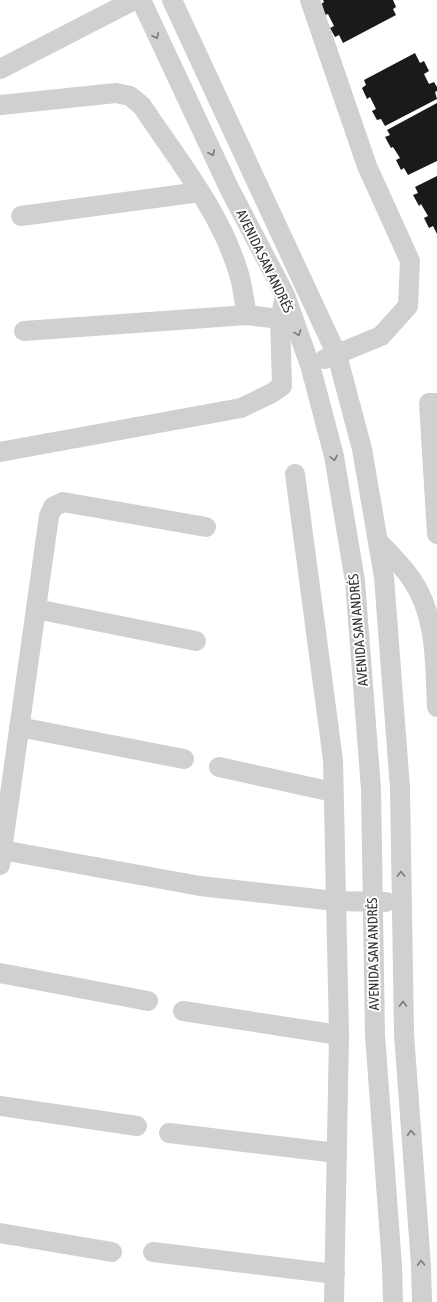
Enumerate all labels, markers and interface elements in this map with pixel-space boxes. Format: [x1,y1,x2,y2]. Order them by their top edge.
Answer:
one-way arrow [151,31,159,39]
one-way arrow [207,149,215,156]
street label: AVENIDA SAN ANDRÉS [233,207,297,315]
one-way arrow [294,330,302,337]
one-way arrow [329,455,337,461]
street label: AVENIDA SAN ANDRÉS [345,573,371,687]
one-way arrow [397,871,405,877]
street label: AVENIDA SAN ANDRÉS [364,897,382,1010]
one-way arrow [399,1001,407,1007]
one-way arrow [407,1130,416,1136]
one-way arrow [416,1260,425,1266]

